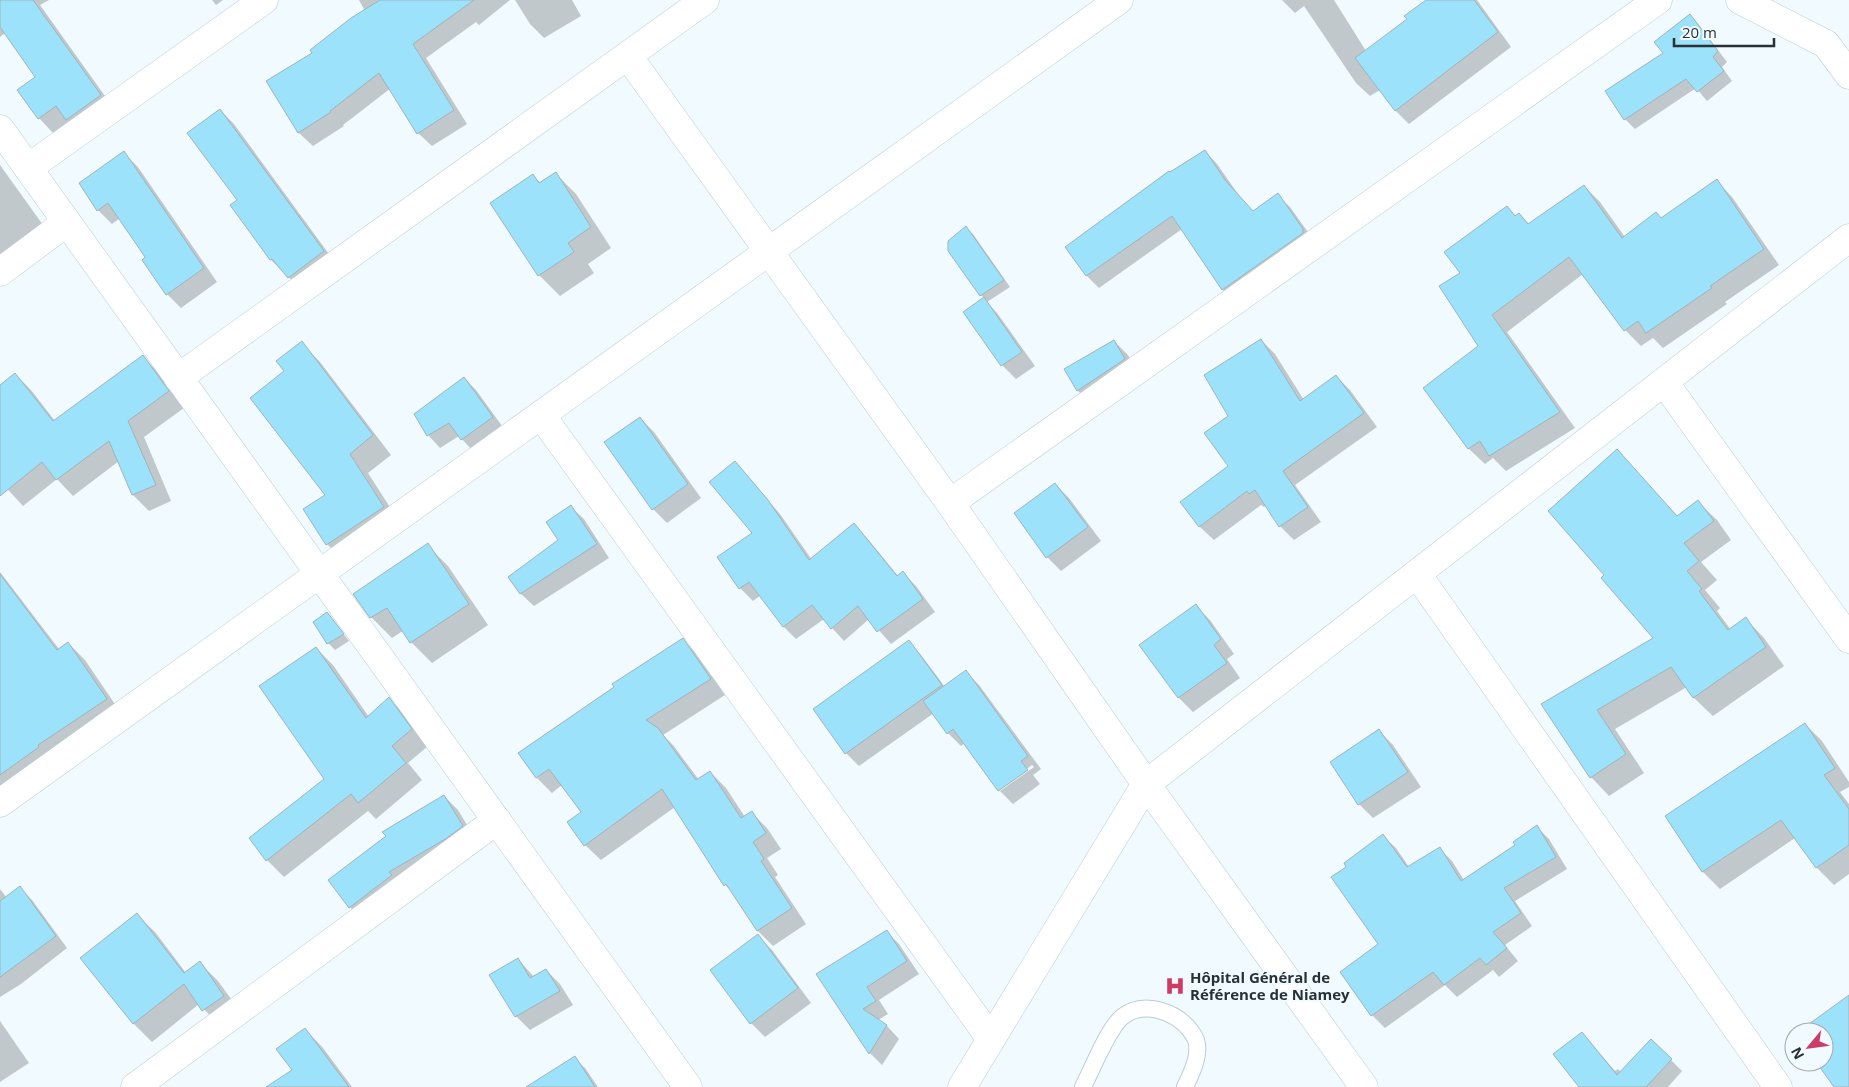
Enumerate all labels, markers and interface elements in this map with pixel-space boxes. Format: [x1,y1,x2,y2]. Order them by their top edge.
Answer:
scale bar [1674,15,1774,47]
text: 20 m [1682,22,1717,42]
place label: Hôpital Général de Référence de Niamey [1190,967,1350,1004]
hospital icon: Hôpital Général de Référence de Niamey [1164,975,1186,997]
north arrow [1784,1022,1834,1072]
text: N [1786,1044,1808,1063]

